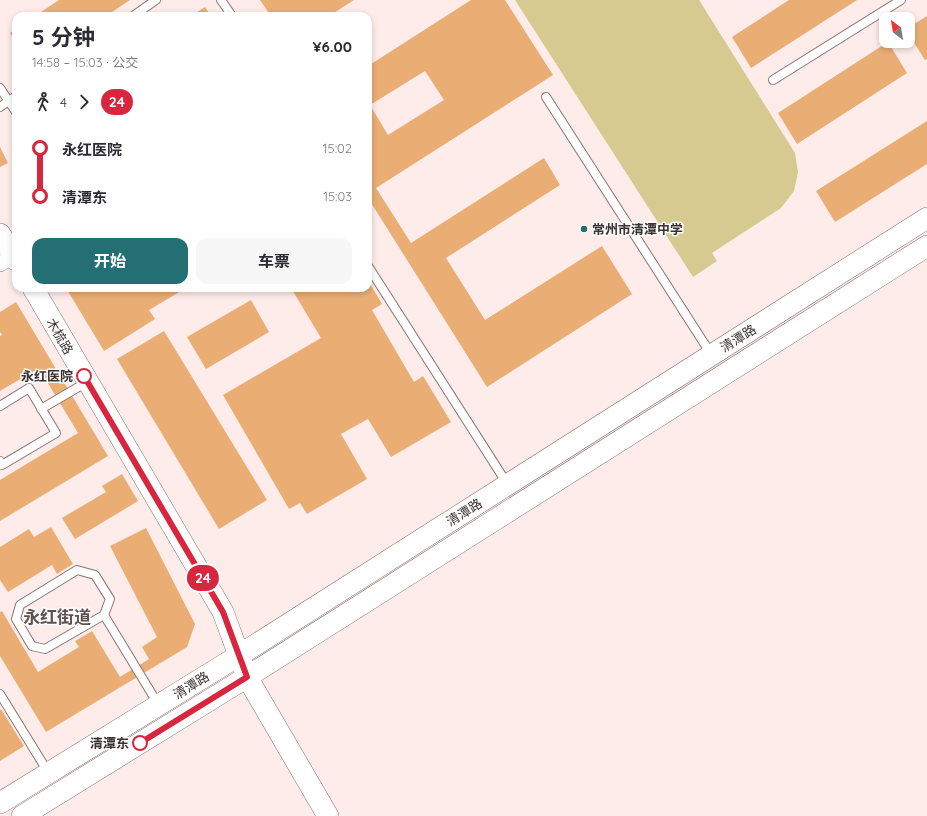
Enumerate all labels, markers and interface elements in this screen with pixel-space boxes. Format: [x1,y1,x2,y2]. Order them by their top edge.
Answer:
north arrow [879,12,915,48]
map controls [879,12,915,48]
text: 5 分钟 [32,23,95,51]
text: ¥6.00 [313,37,352,56]
text: 14:58 – 15:03 · 公交 [32,54,138,70]
icon: walk [32,91,54,113]
icon: forward [73,91,95,113]
text: 24 [109,93,125,111]
text: 4 [60,94,67,110]
text: 永红医院 [62,140,122,159]
text: 15:02 [323,140,352,156]
text: 清潭东 [62,188,107,207]
text: 15:03 [323,188,352,204]
place label: 常州市清潭中学 [592,221,683,237]
marker: 常州市清潭中学 [579,224,589,234]
button: 开始 [32,238,188,284]
button: 车票 [196,238,352,284]
street label: 木梳路 [43,315,77,357]
street label: 清潭路 [717,321,759,355]
place label: 永红医院 [21,368,73,384]
marker: 永红医院 [76,368,92,384]
street label: 清潭路 [443,495,485,529]
line badge: 24 [185,565,221,591]
text: 24 [195,569,211,587]
district label: 永红街道 [23,606,91,627]
street label: 清潭路 [170,668,212,702]
place label: 清潭东 [90,735,129,751]
marker: 清潭东 [132,735,148,751]

